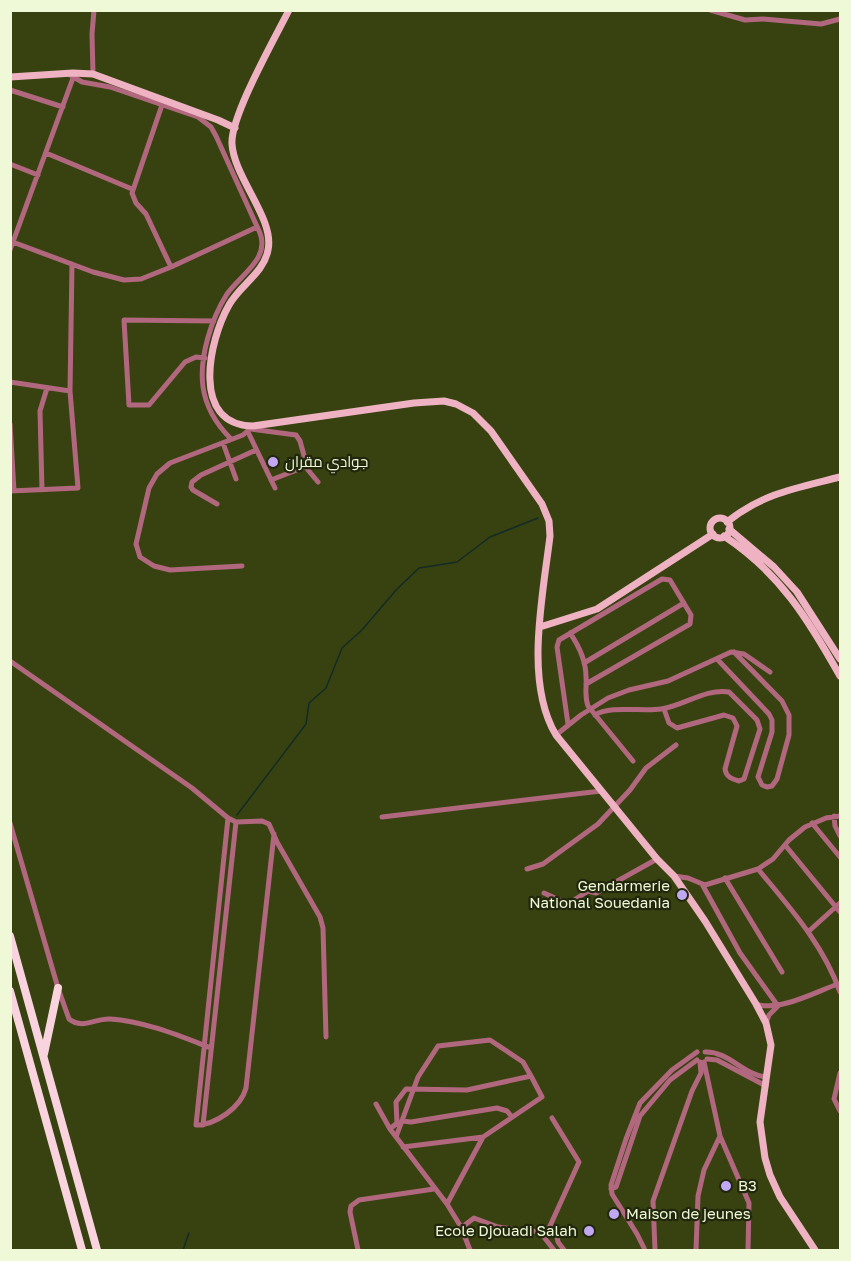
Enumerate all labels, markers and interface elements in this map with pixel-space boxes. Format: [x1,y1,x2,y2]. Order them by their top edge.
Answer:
place label: جوادي مقران [285,452,368,474]
marker: جوادي مقران [266,455,280,469]
place label: Gendarmerie National Souedania [529,876,670,911]
marker: Gendarmerie National Souedania [675,888,689,902]
place label: B3 [738,1176,757,1194]
marker: B3 [719,1179,733,1193]
place label: Maison de jeunes [626,1204,751,1222]
marker: Maison de jeunes [607,1207,621,1221]
place label: Ecole Djouadi Salah [435,1221,577,1239]
marker: Ecole Djouadi Salah [582,1224,596,1238]

